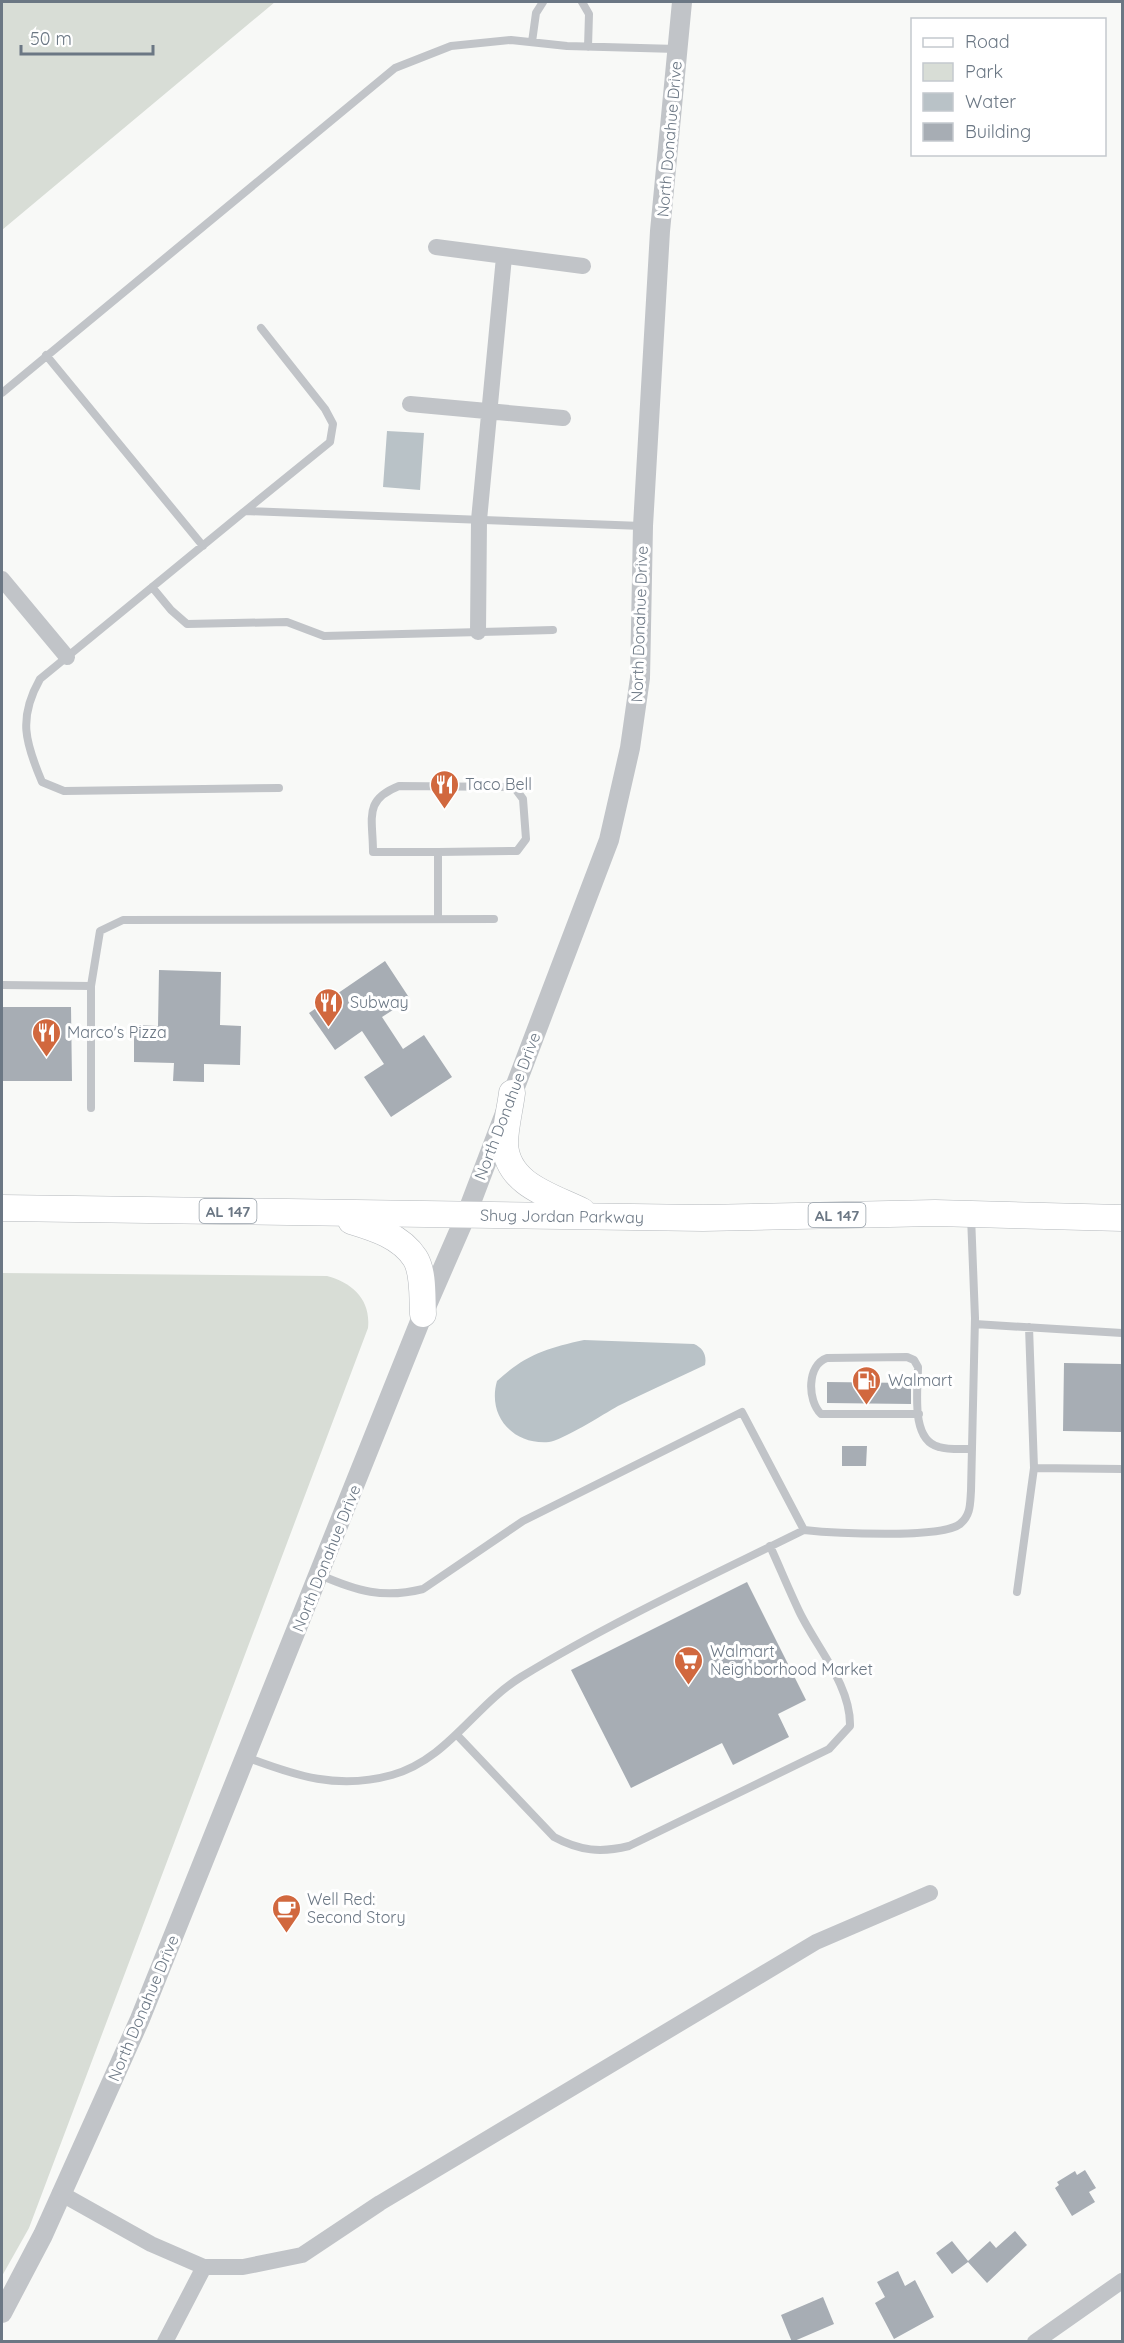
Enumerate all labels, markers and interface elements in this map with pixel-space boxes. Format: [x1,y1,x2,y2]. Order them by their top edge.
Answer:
scale bar [21,18,153,56]
legend [911,18,1106,156]
text: 50 m [30,27,72,50]
text: Road [965,30,1010,53]
street label: North Donahue Drive [652,60,686,218]
text: Park [965,60,1003,83]
text: Water [965,90,1016,113]
text: Building [965,120,1031,143]
street label: North Donahue Drive [626,545,652,703]
restaurant icon: Taco Bell [428,768,460,810]
place label: Taco Bell [465,774,532,794]
restaurant icon: Subway [313,986,345,1028]
place label: Subway [350,992,409,1012]
restaurant icon: Marco's Pizza [30,1016,62,1058]
place label: Marco's Pizza [67,1022,167,1042]
street label: North Donahue Drive [470,1029,544,1183]
road number: AL 147 [200,1199,256,1223]
road number: AL 147 [808,1203,866,1227]
street label: Shug Jordan Parkway [480,1205,644,1227]
fuel station icon: Walmart [851,1364,883,1406]
place label: Walmart [888,1370,953,1390]
street label: North Donahue Drive [287,1482,365,1634]
place label: Walmart Neighborhood Market [710,1641,873,1679]
supermarket icon: Walmart Neighborhood Market [673,1644,705,1686]
place label: Well Red: Second Story [307,1889,406,1927]
cafe icon: Well Red: Second Story [270,1892,302,1934]
street label: North Donahue Drive [103,1932,183,2084]

